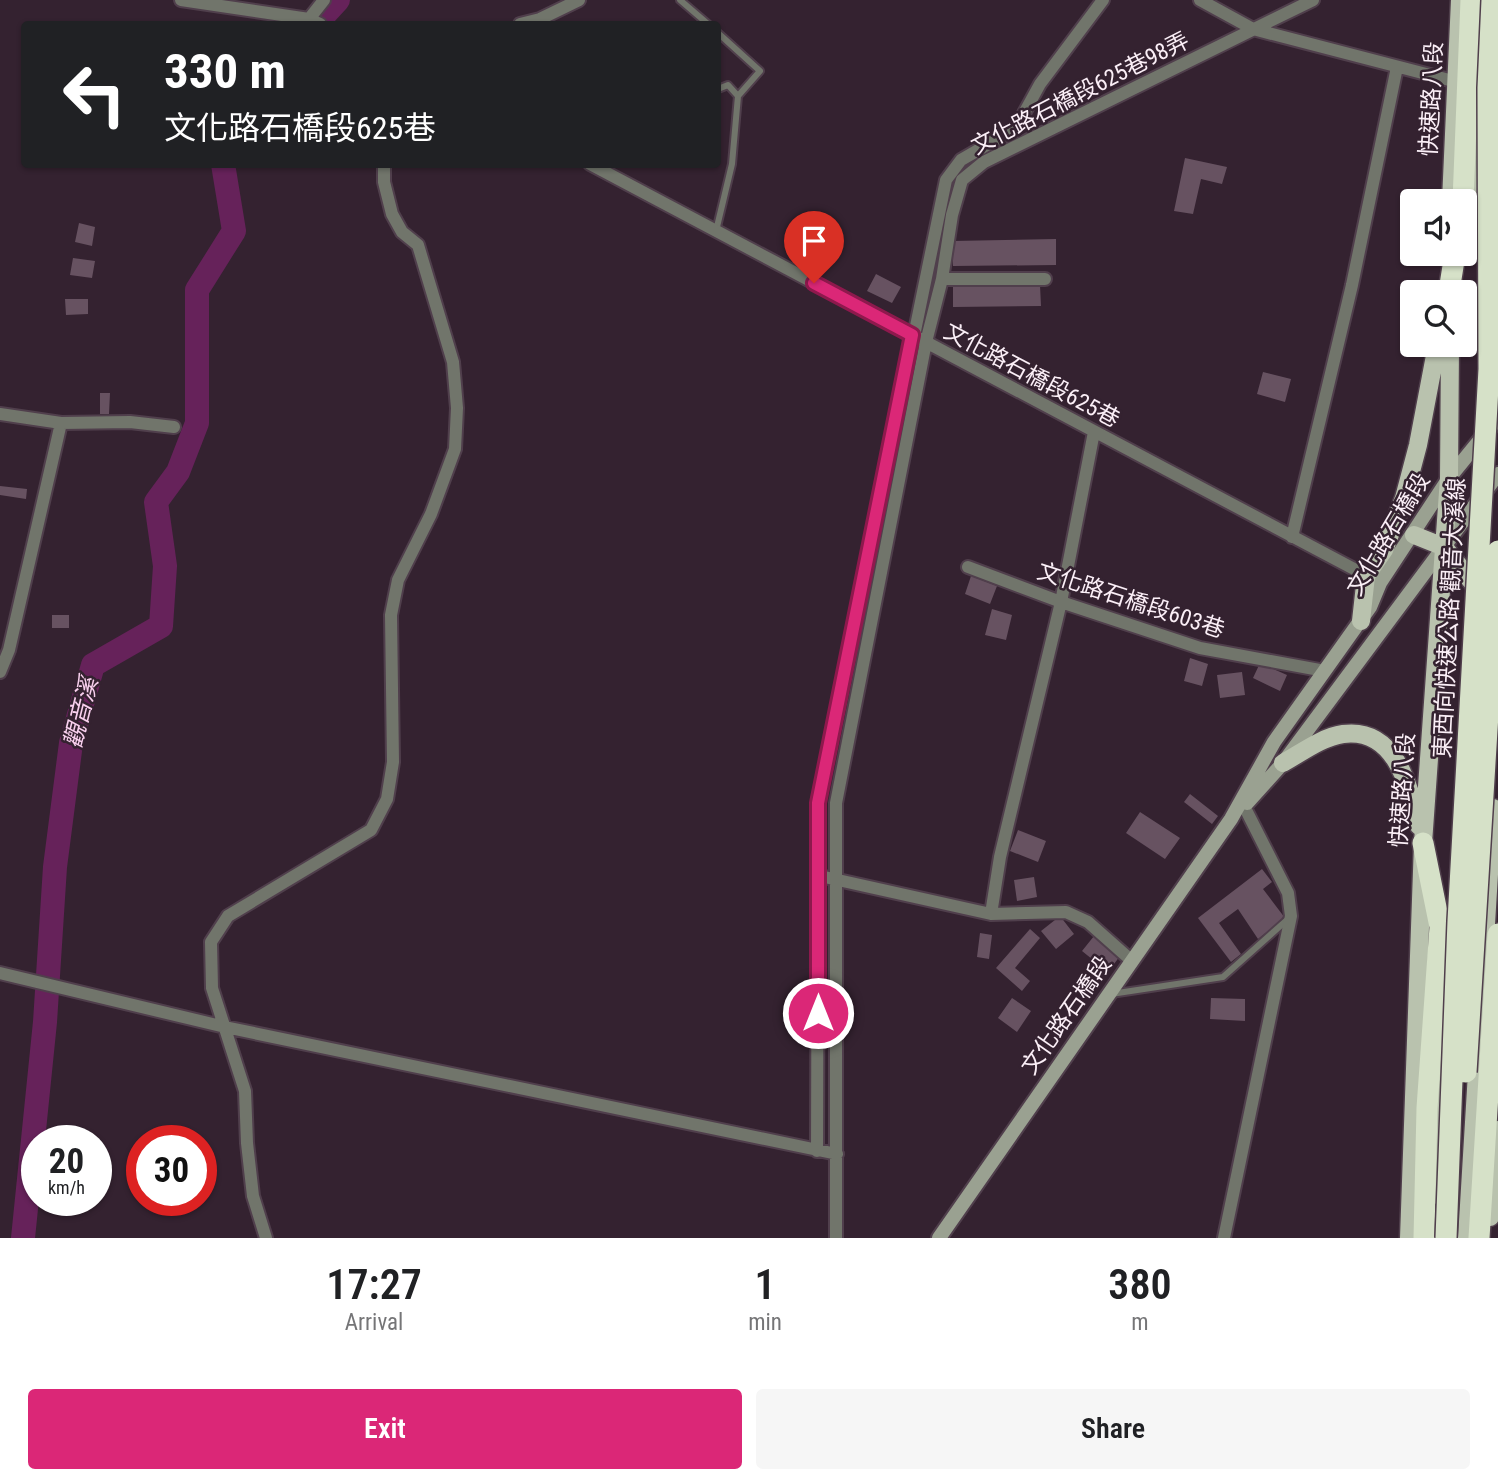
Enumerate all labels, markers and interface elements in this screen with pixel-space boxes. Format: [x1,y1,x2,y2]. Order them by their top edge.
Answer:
street label: 文化路石橋段625巷98弄 [967,27,1194,160]
street label: 快速路八段 [1415,41,1448,157]
text: 330 m [164,43,286,100]
icon: left [49,49,140,140]
text: 文化路石橋段625巷 [164,109,435,147]
map controls [1400,189,1477,357]
button: sound [1400,189,1477,266]
pin [784,211,844,283]
icon: arrive [795,222,833,260]
button: search [1400,280,1477,357]
street label: 文化路石橋段625巷 [939,318,1124,433]
street label: 文化路石橋段 [1341,468,1436,600]
street label: 東西向快速公路 觀音大溪線 [1429,477,1470,759]
street label: 文化路石橋段603巷 [1034,557,1228,643]
water label: 觀音溪 [59,672,104,751]
street label: 快速路八段 [1385,732,1420,848]
street label: 文化路石橋段 [1016,951,1117,1080]
position arrow [781,976,855,1050]
speed limit sign: 30 [126,1125,217,1216]
text: 20 [49,1141,84,1182]
text: km/h [48,1177,85,1198]
text: 17:27 [326,1260,422,1309]
text: 1 [755,1260,776,1309]
text: 380 [1108,1260,1172,1309]
text: Arrival [345,1309,403,1336]
text: min [748,1309,782,1336]
text: m [1131,1309,1149,1336]
button: Exit [28,1389,742,1469]
button: Share [756,1389,1470,1469]

